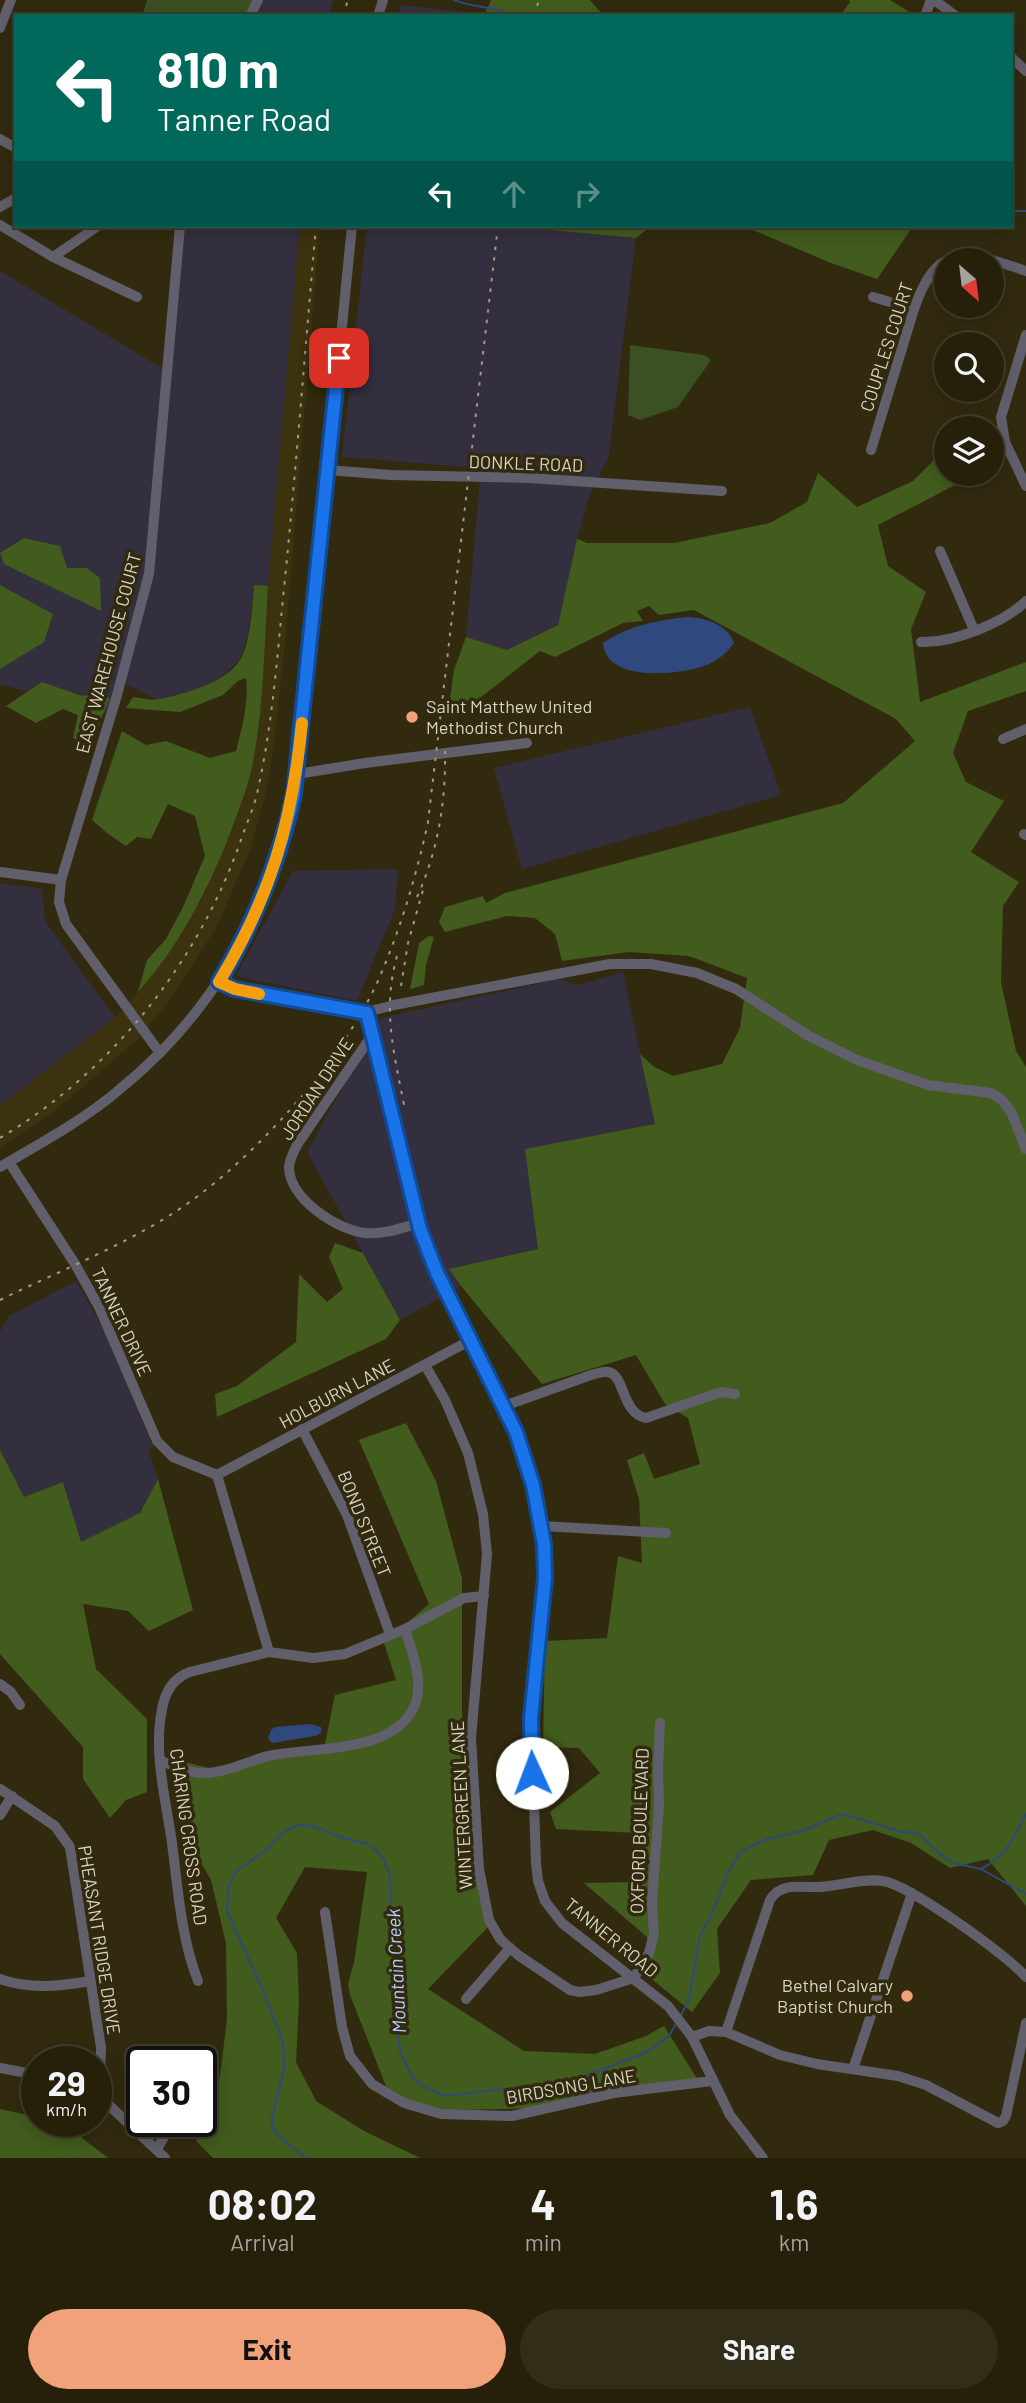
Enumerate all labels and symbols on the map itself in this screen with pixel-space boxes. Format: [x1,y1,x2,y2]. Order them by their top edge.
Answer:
north arrow [934,248,1004,318]
street label: COUPLES COURT [855,279,917,414]
pin [309,328,369,388]
street label: DONKLE ROAD [468,450,584,476]
street label: EAST WAREHOUSE COURT [71,550,145,755]
place label: Saint Matthew United Methodist Church [426,695,592,738]
marker: Saint Matthew United Methodist Church [404,709,420,725]
street label: JORDAN DRIVE [275,1033,357,1144]
street label: TANNER DRIVE [87,1264,157,1379]
street label: HOLBURN LANE [275,1353,398,1433]
street label: BOND STREET [334,1467,396,1580]
street label: WINTERGREEN LANE [446,1720,476,1890]
position arrow [495,1736,569,1810]
street label: CHARING CROSS ROAD [166,1747,212,1927]
street label: OXFORD BOULEVARD [625,1748,653,1914]
street label: PHEASANT RIDGE DRIVE [74,1844,126,2036]
street label: TANNER ROAD [561,1893,663,1982]
water label: Mountain Creek [381,1907,410,2034]
place label: Bethel Calvary Baptist Church [777,1974,893,2017]
marker: Bethel Calvary Baptist Church [899,1988,915,2004]
speed limit sign: 30 [126,2046,217,2137]
street label: BIRDSONG LANE [504,2064,637,2108]

